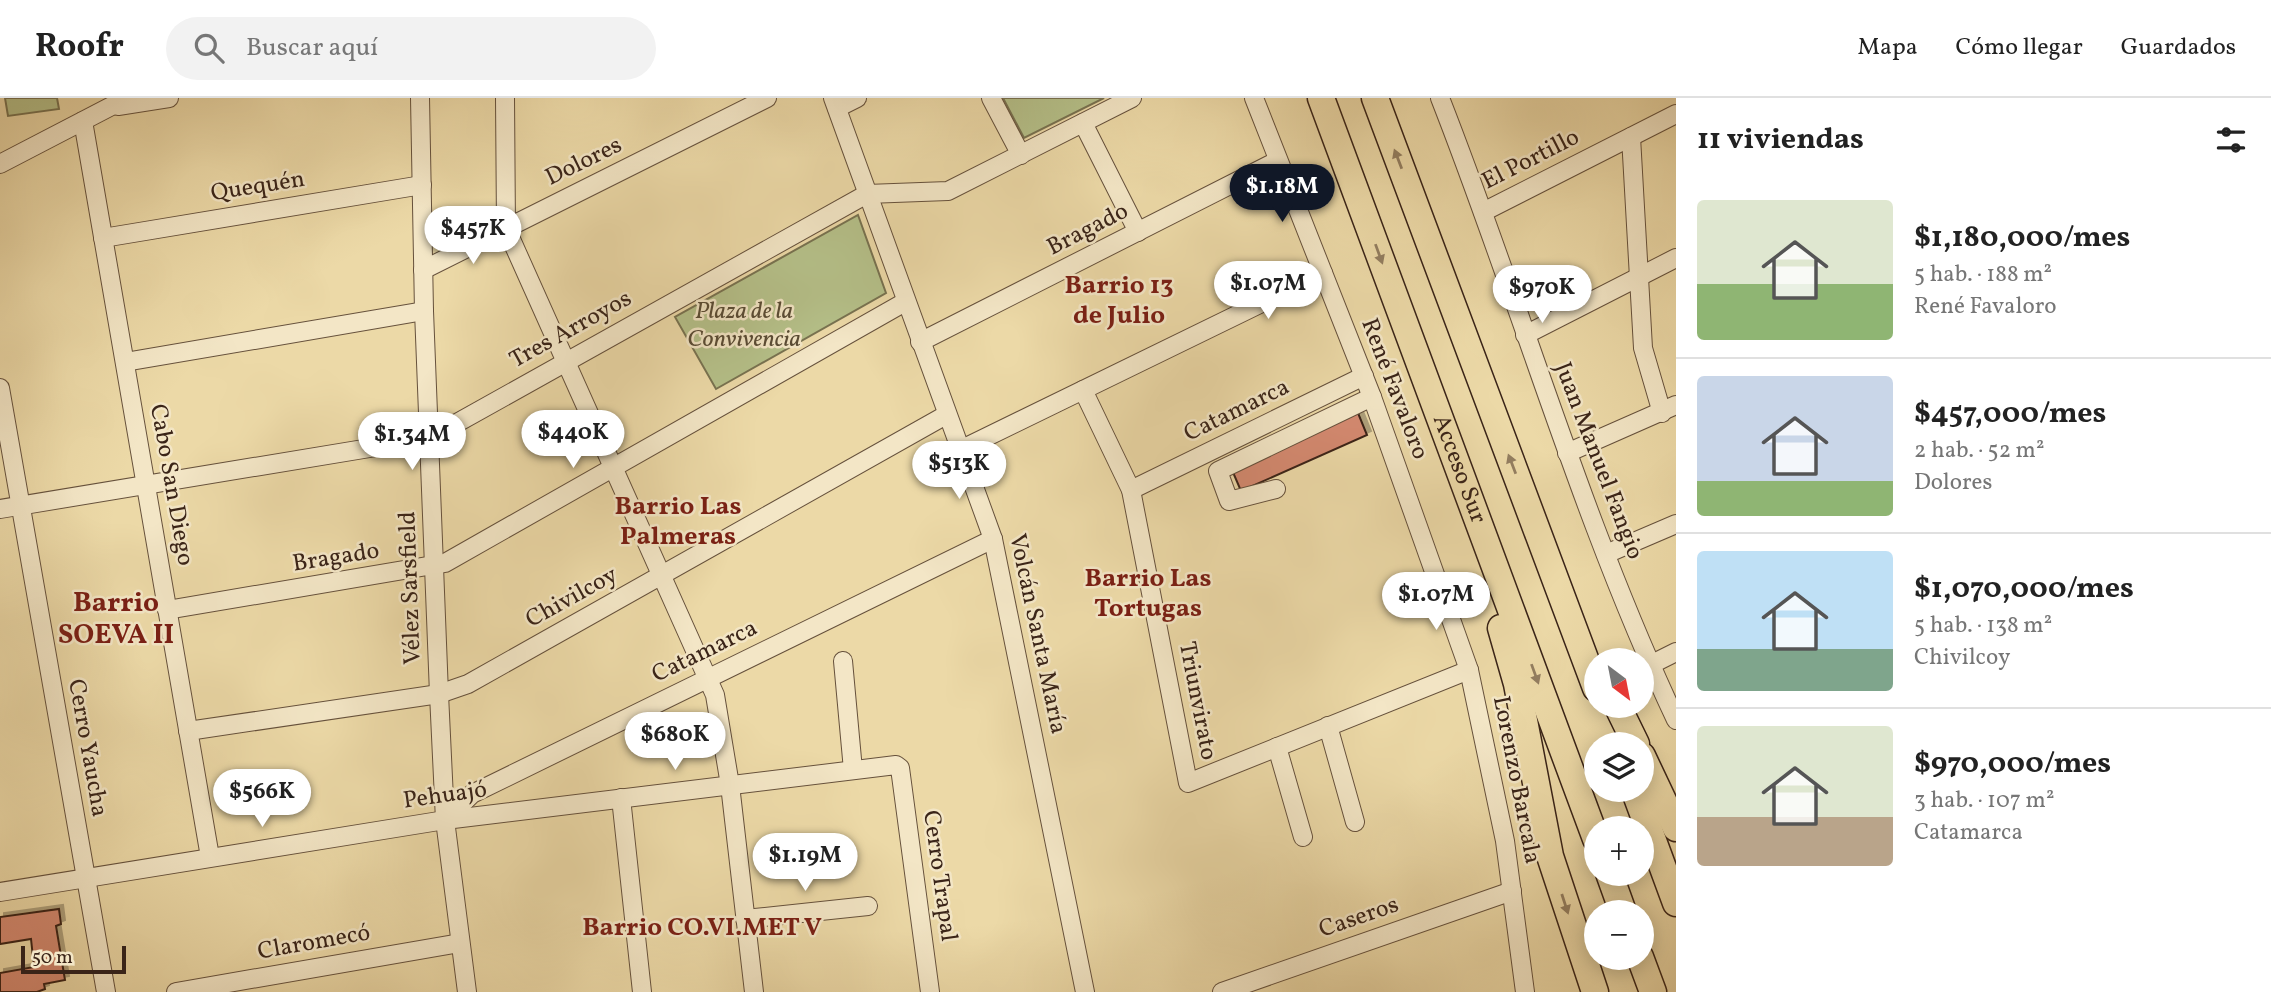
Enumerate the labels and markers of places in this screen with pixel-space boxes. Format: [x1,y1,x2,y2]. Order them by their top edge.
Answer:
pin: $1.18M [1225,164,1339,224]
pin: $457K [424,206,522,266]
pin: $1.07M [1211,262,1325,321]
pin: $970K [1493,266,1591,325]
pin: $440K [524,410,622,470]
pin: $1.34M [355,412,469,472]
pin: $513K [910,442,1008,501]
pin: $1.07M [1379,573,1493,632]
pin: $680K [626,712,724,772]
pin: $566K [213,770,311,829]
pin: $1.19M [748,834,862,893]

